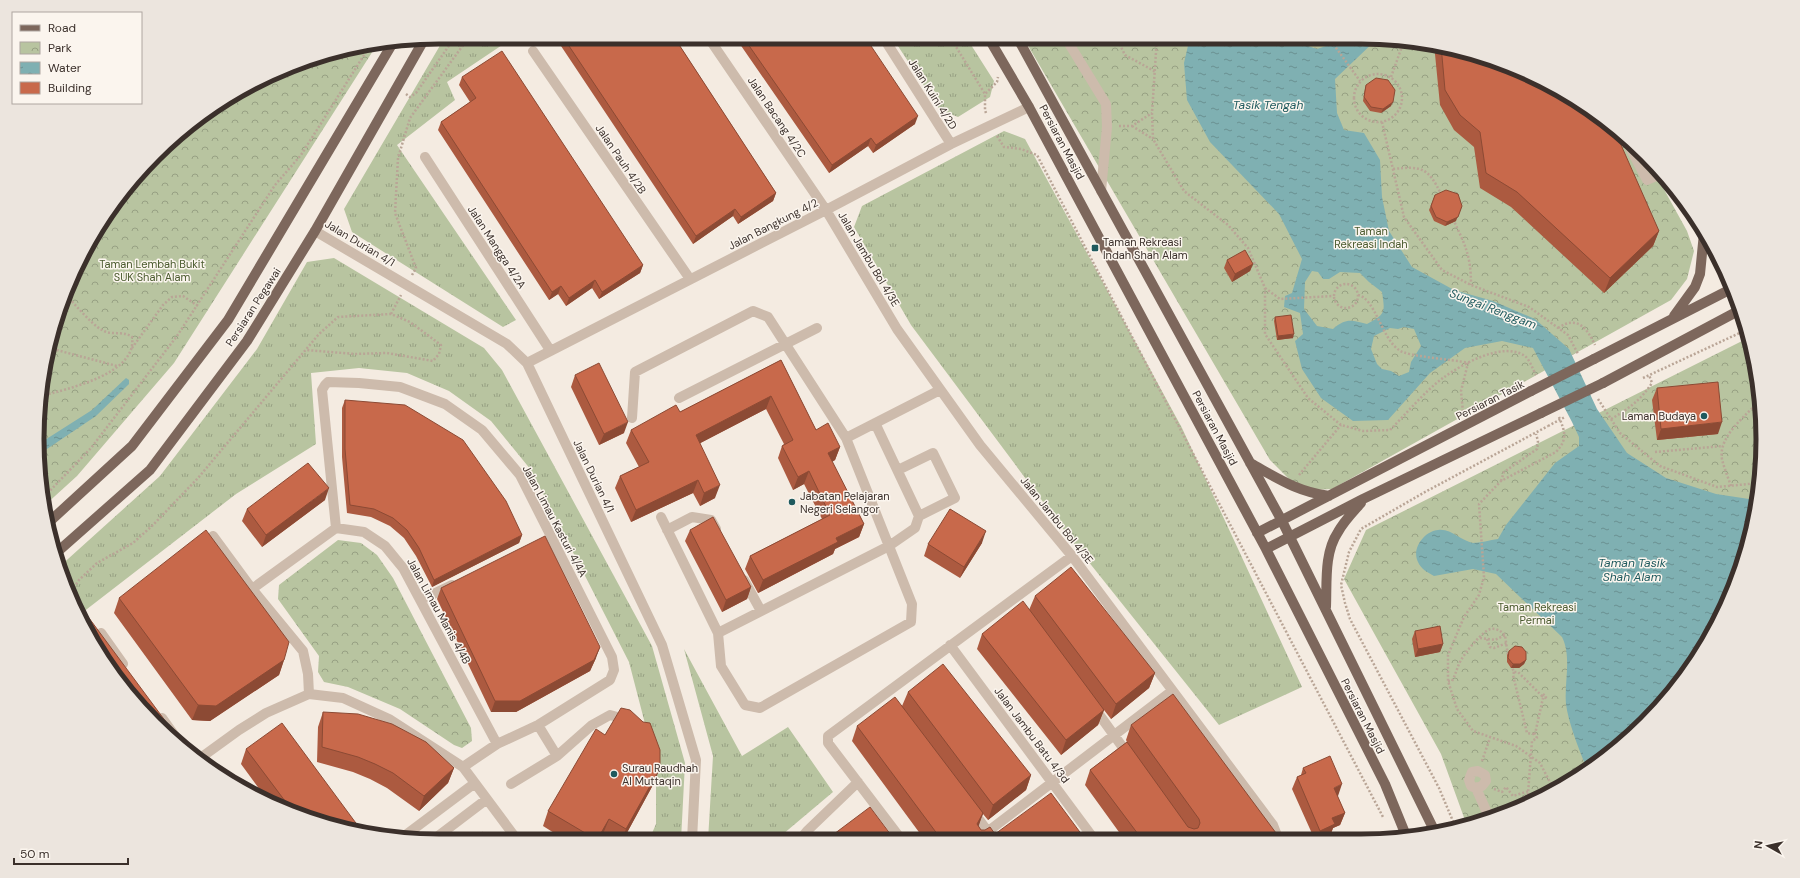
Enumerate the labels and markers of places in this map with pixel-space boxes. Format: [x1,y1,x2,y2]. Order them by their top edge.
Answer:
place label: Taman Rekreasi Indah Shah Alam [1103,235,1188,262]
marker: Taman Rekreasi Indah Shah Alam [1090,243,1100,253]
place label: Laman Budaya [1622,409,1696,423]
marker: Laman Budaya [1699,411,1709,421]
place label: Jabatan Pelajaran Negeri Selangor [800,489,890,516]
marker: Jabatan Pelajaran Negeri Selangor [787,497,797,507]
place label: Surau Raudhah Al Muttaqin [622,761,698,788]
marker: Surau Raudhah Al Muttaqin [609,769,619,779]

